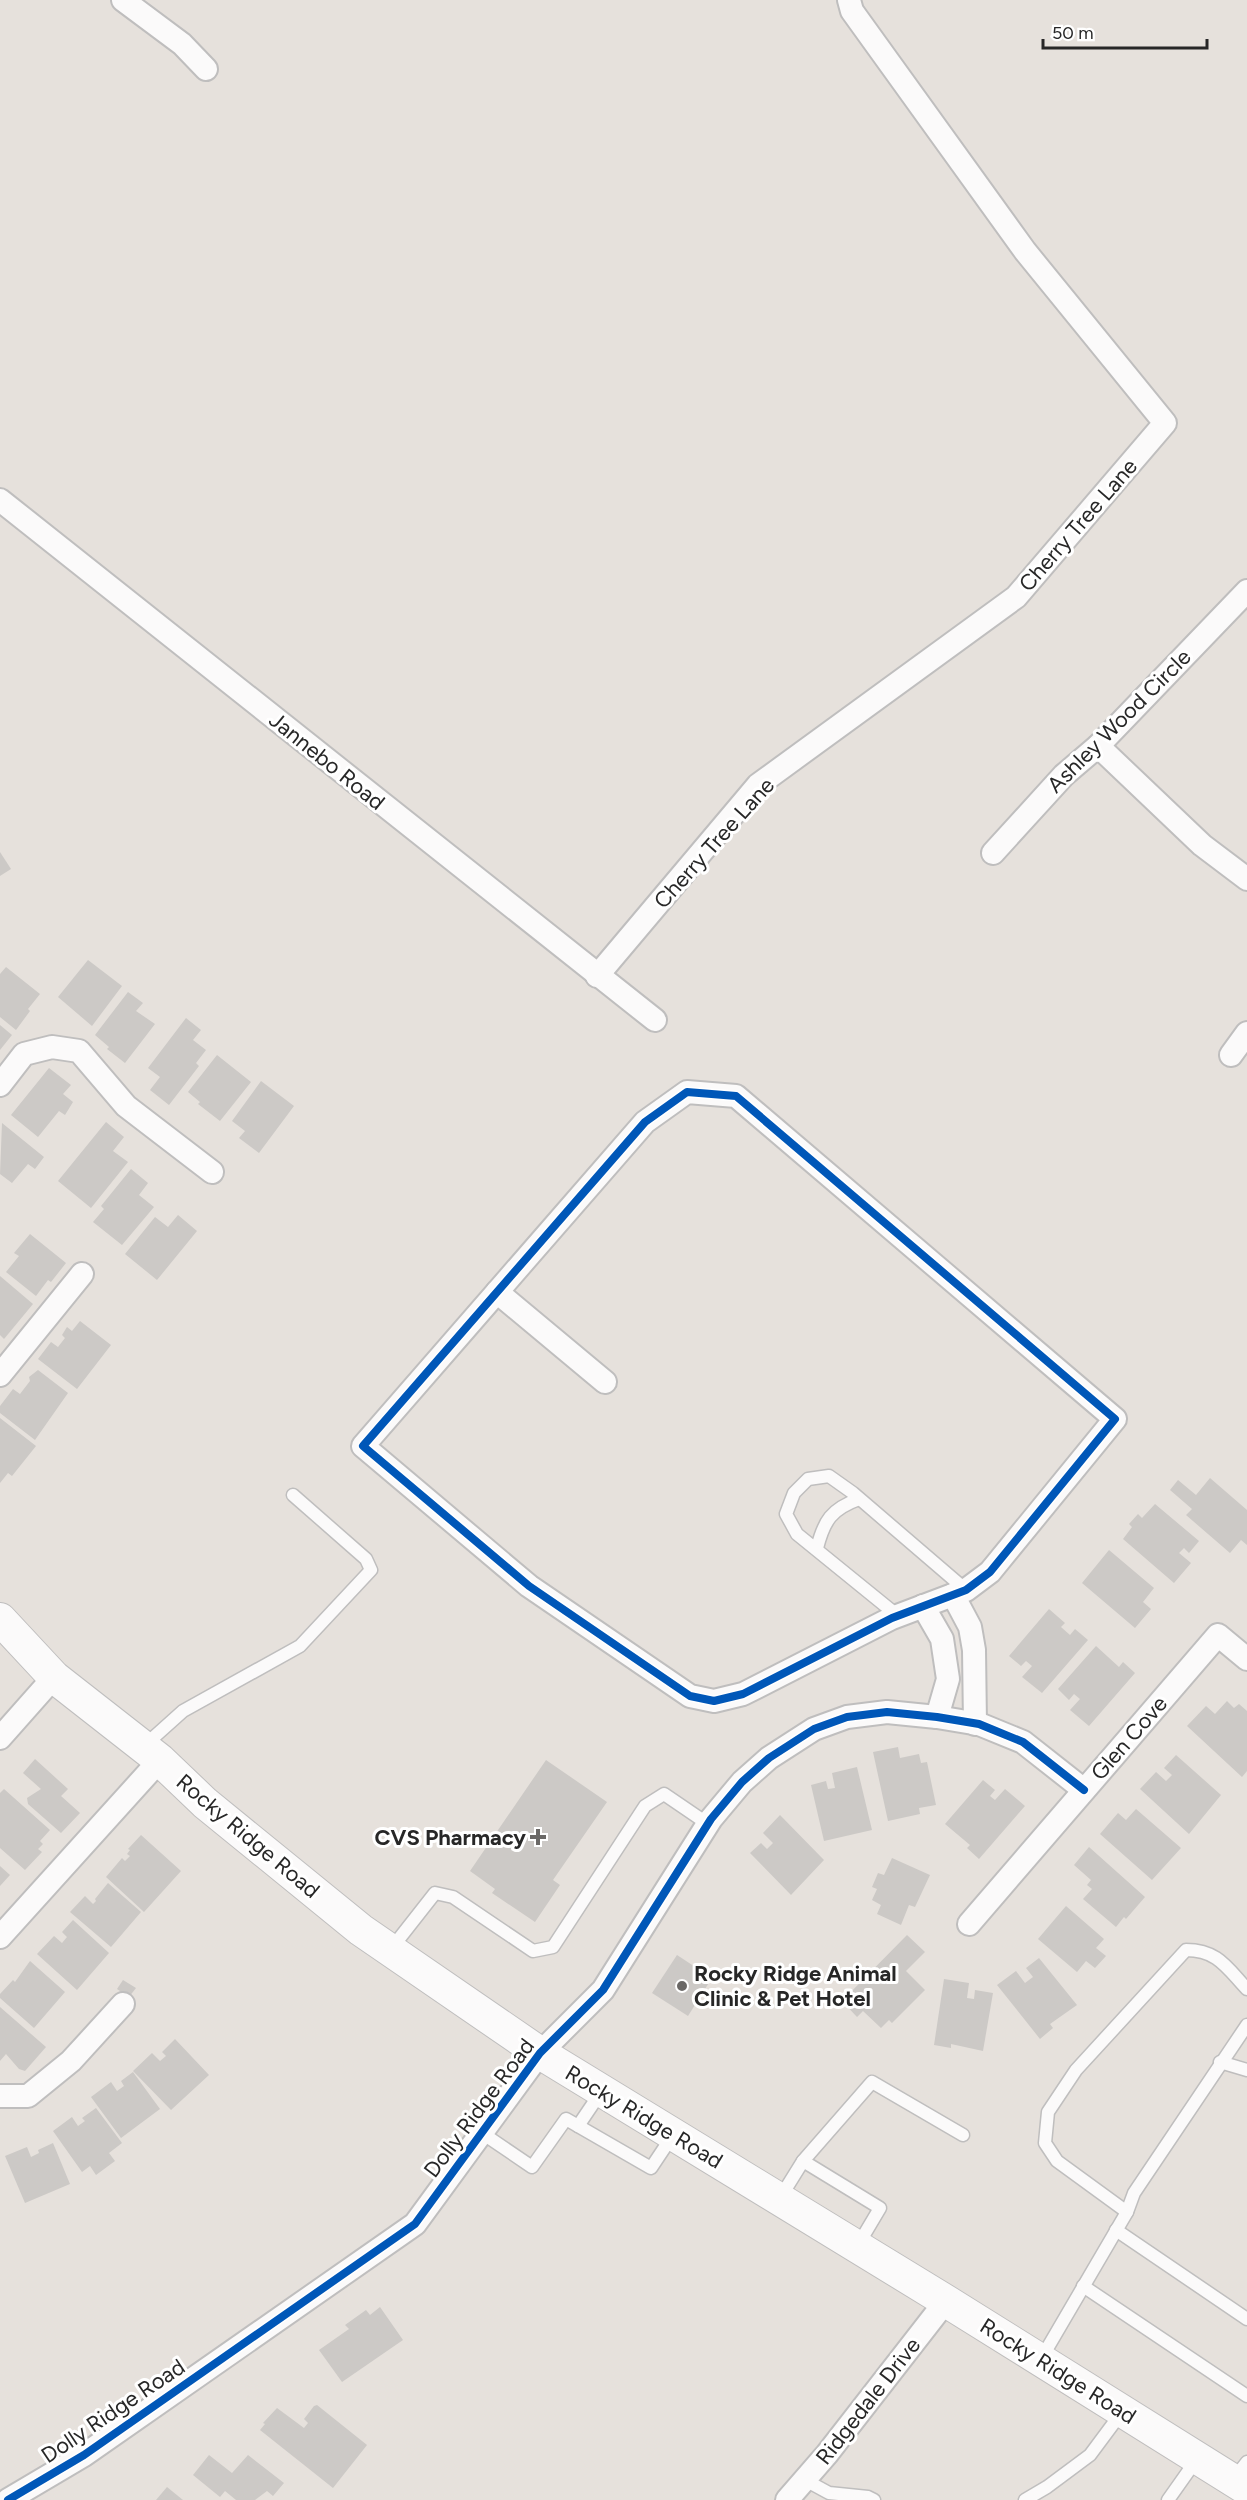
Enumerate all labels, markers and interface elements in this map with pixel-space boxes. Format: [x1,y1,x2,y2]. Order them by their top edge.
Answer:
scale bar [1043,12,1206,50]
text: 50 m [1052,22,1094,44]
street label: Cherry Tree Lane [1013,453,1143,597]
street label: Ashley Wood Circle [1041,643,1197,799]
street label: Jannebo Road [264,706,390,816]
street label: Cherry Tree Lane [648,772,780,914]
street label: Glen Cove [1085,1690,1173,1786]
street label: Rocky Ridge Road [171,1768,325,1904]
place label: CVS Pharmacy [375,1824,526,1851]
marker: CVS Pharmacy [531,1830,545,1844]
place label: Rocky Ridge Animal Clinic & Pet Hotel [694,1960,897,2012]
marker: Rocky Ridge Animal Clinic & Pet Hotel [675,1979,689,1993]
street label: Dolly Ridge Road [418,2033,540,2183]
street label: Rocky Ridge Road [560,2059,728,2175]
street label: Rocky Ridge Road [975,2312,1141,2430]
street label: Ridgedale Drive [810,2332,926,2470]
street label: Dolly Ridge Road [36,2353,190,2469]

